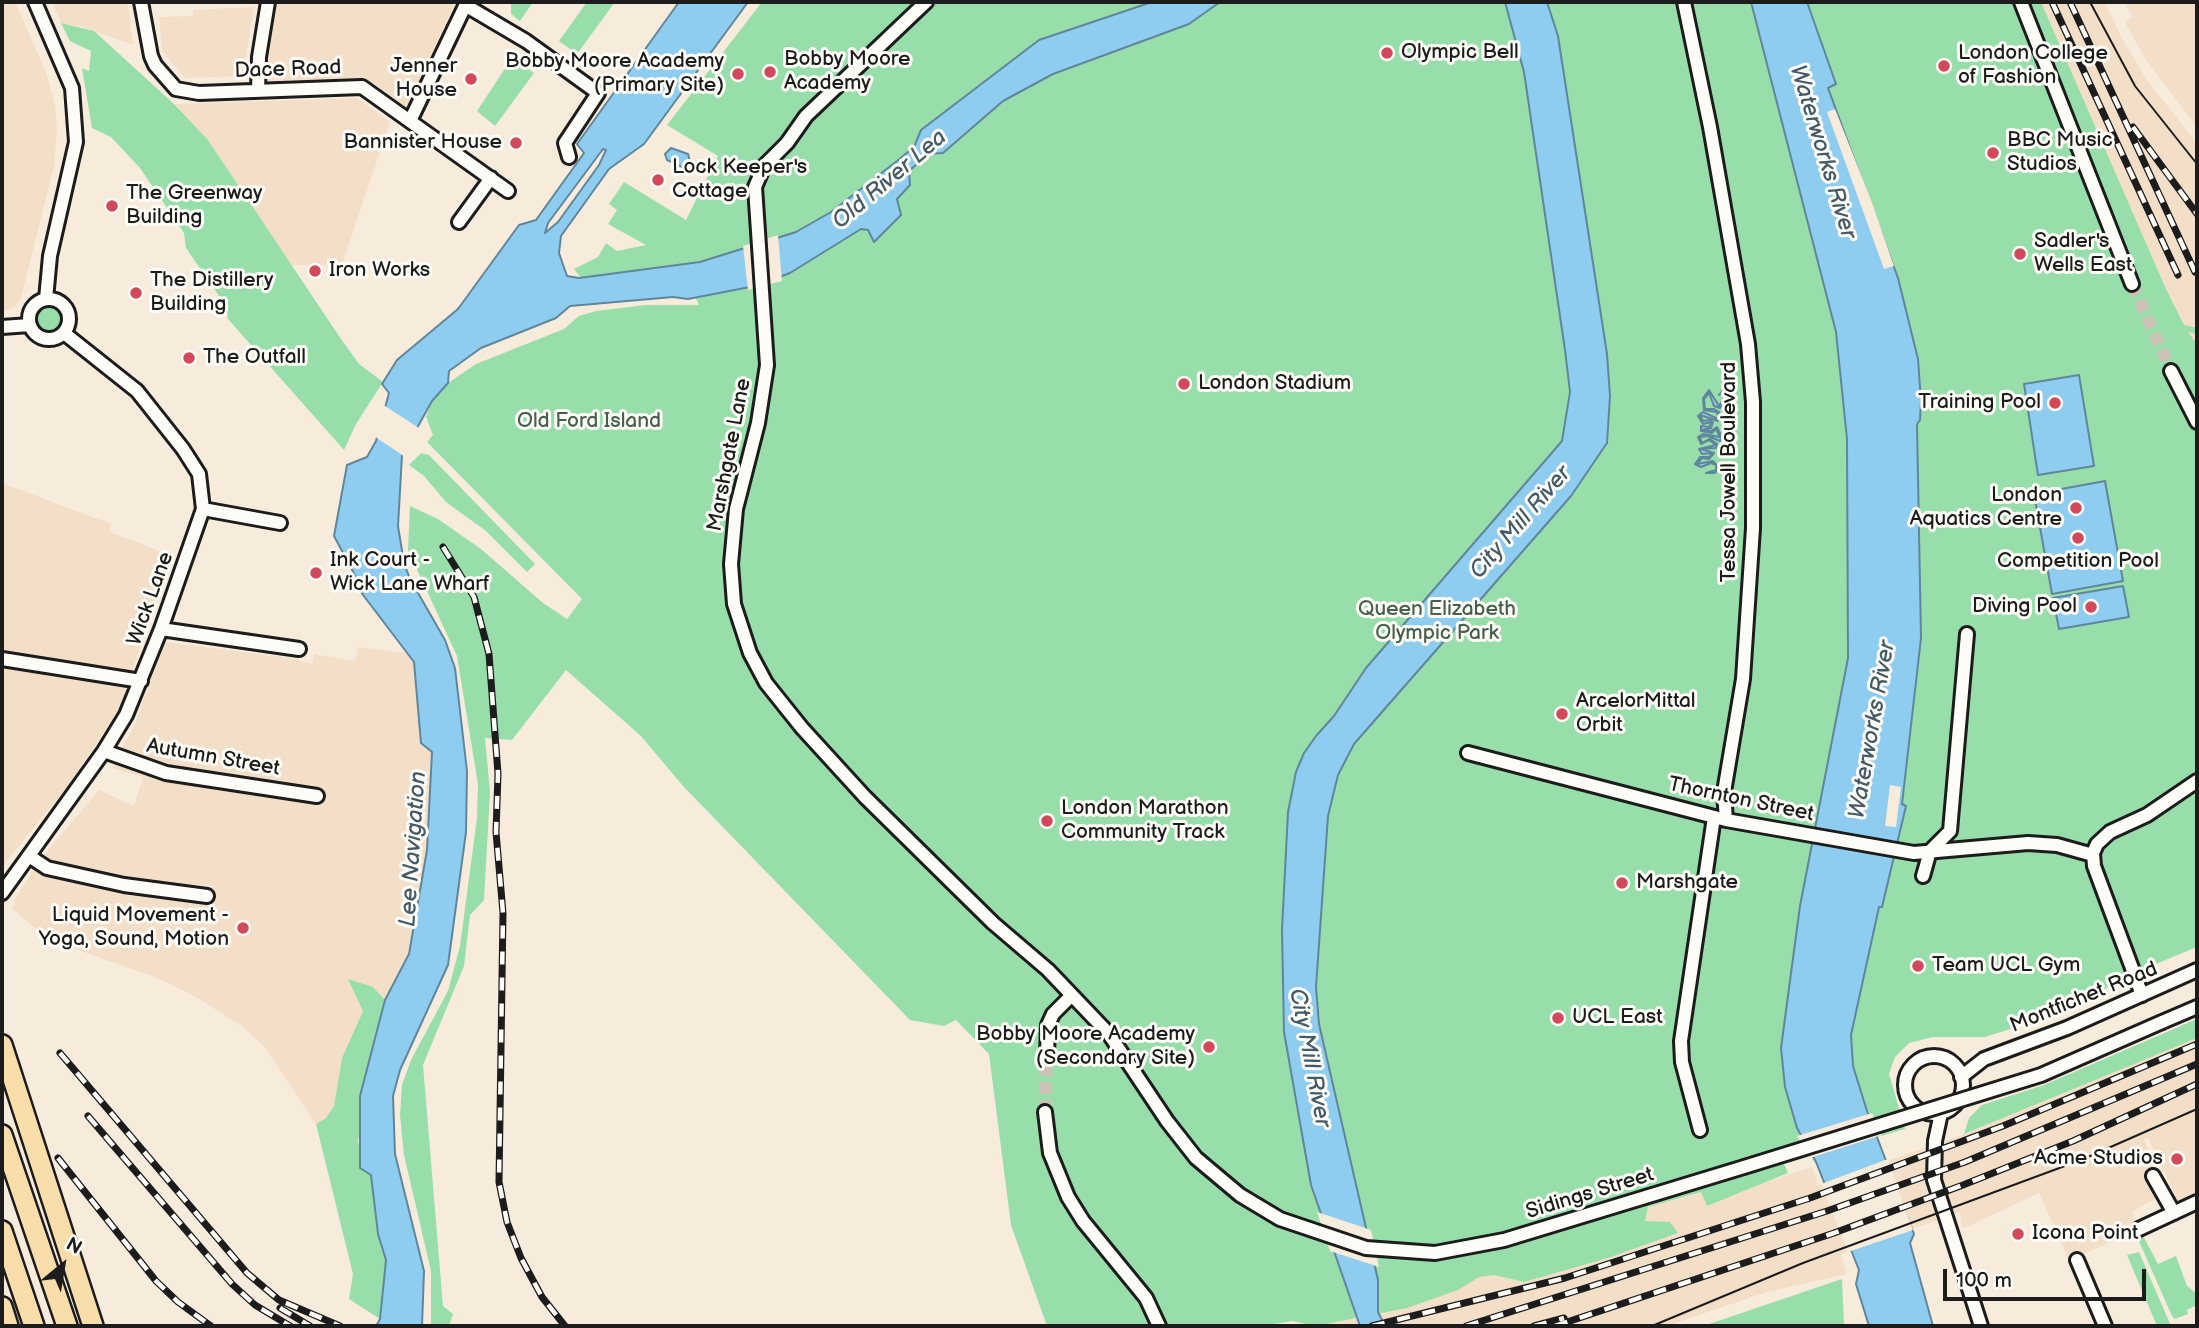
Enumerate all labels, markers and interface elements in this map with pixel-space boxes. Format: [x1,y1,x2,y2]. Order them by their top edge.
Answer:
place label: Olympic Bell [1401,40,1519,66]
place label: London College of Fashion [1958,41,2108,91]
marker: Olympic Bell [1379,45,1395,61]
place label: Bobby Moore Academy [784,47,910,97]
place label: Bobby Moore Academy (Primary Site) [505,49,724,99]
place label: Jenner House [390,54,457,104]
street label: Dace Road [234,56,342,84]
marker: London College of Fashion [1936,58,1952,74]
water label: Waterworks River [1782,62,1862,242]
marker: Bobby Moore Academy [762,64,778,80]
marker: Bobby Moore Academy (Primary Site) [730,66,746,82]
marker: Jenner House [463,71,479,87]
water label: Old River Lea [827,124,953,236]
place label: BBC Music Studios [2007,128,2113,178]
place label: Bannister House [344,130,502,156]
marker: Bannister House [508,135,524,151]
marker: BBC Music Studios [1985,145,2001,161]
place label: Lock Keeper's Cottage [672,155,807,205]
marker: Lock Keeper's Cottage [650,172,666,188]
place label: The Greenway Building [126,181,263,231]
marker: The Greenway Building [104,198,120,214]
place label: Sadler's Wells East [2034,229,2132,279]
marker: Sadler's Wells East [2012,246,2028,262]
place label: Iron Works [329,258,430,284]
marker: Iron Works [307,263,323,279]
place label: The Distillery Building [150,268,274,318]
marker: The Distillery Building [128,285,144,301]
place label: The Outfall [203,345,306,371]
marker: The Outfall [181,350,197,366]
street label: Tessa Jowell Boulevard [1717,362,1743,582]
place label: London Stadium [1198,371,1351,397]
street label: Marshgate Lane [703,376,757,534]
marker: London Stadium [1176,376,1192,392]
place label: Training Pool [1918,390,2041,416]
marker: Training Pool [2047,395,2063,411]
park label: Old Ford Island [517,409,661,435]
water label: City Mill River [1464,461,1578,585]
place label: London Aquatics Centre [1910,483,2062,533]
marker: London Aquatics Centre [2068,500,2084,516]
marker: Competition Pool [2070,530,2086,546]
place label: Ink Court - Wick Lane Wharf [330,548,489,598]
street label: Wick Lane [122,549,180,649]
place label: Competition Pool [1997,549,2159,575]
marker: Ink Court - Wick Lane Wharf [308,565,324,581]
place label: Diving Pool [1972,594,2077,620]
park label: Queen Elizabeth Olympic Park [1358,597,1516,647]
marker: Diving Pool [2083,599,2099,615]
water label: Waterworks River [1844,639,1902,821]
place label: ArcelorMittal Orbit [1576,689,1696,739]
marker: ArcelorMittal Orbit [1554,706,1570,722]
street label: Autumn Street [144,734,282,782]
water label: Lee Navigation [395,770,433,928]
street label: Thornton Street [1666,772,1816,828]
place label: London Marathon Community Track [1061,796,1229,846]
marker: London Marathon Community Track [1039,813,1055,829]
place label: Marshgate [1636,870,1738,896]
marker: Marshgate [1614,875,1630,891]
place label: Liquid Movement - Yoga, Sound, Motion [39,903,229,953]
marker: Liquid Movement - Yoga, Sound, Motion [235,920,251,936]
place label: Team UCL Gym [1932,953,2080,979]
street label: Montfichet Road [2007,957,2161,1039]
marker: Team UCL Gym [1910,958,1926,974]
water label: City Mill River [1282,986,1336,1130]
place label: UCL East [1572,1005,1663,1031]
marker: UCL East [1550,1010,1566,1026]
place label: Bobby Moore Academy (Secondary Site) [976,1022,1195,1072]
marker: Bobby Moore Academy (Secondary Site) [1201,1039,1217,1055]
place label: Acme Studios [2034,1146,2163,1172]
marker: Acme Studios [2169,1151,2185,1167]
street label: Sidings Street [1523,1163,1657,1225]
place label: Icona Point [2032,1221,2139,1247]
marker: Icona Point [2010,1226,2026,1242]
north arrow [28,1230,98,1300]
text: N [62,1233,86,1260]
scale bar [1947,1254,2150,1298]
text: 100 m [1956,1268,2012,1293]

